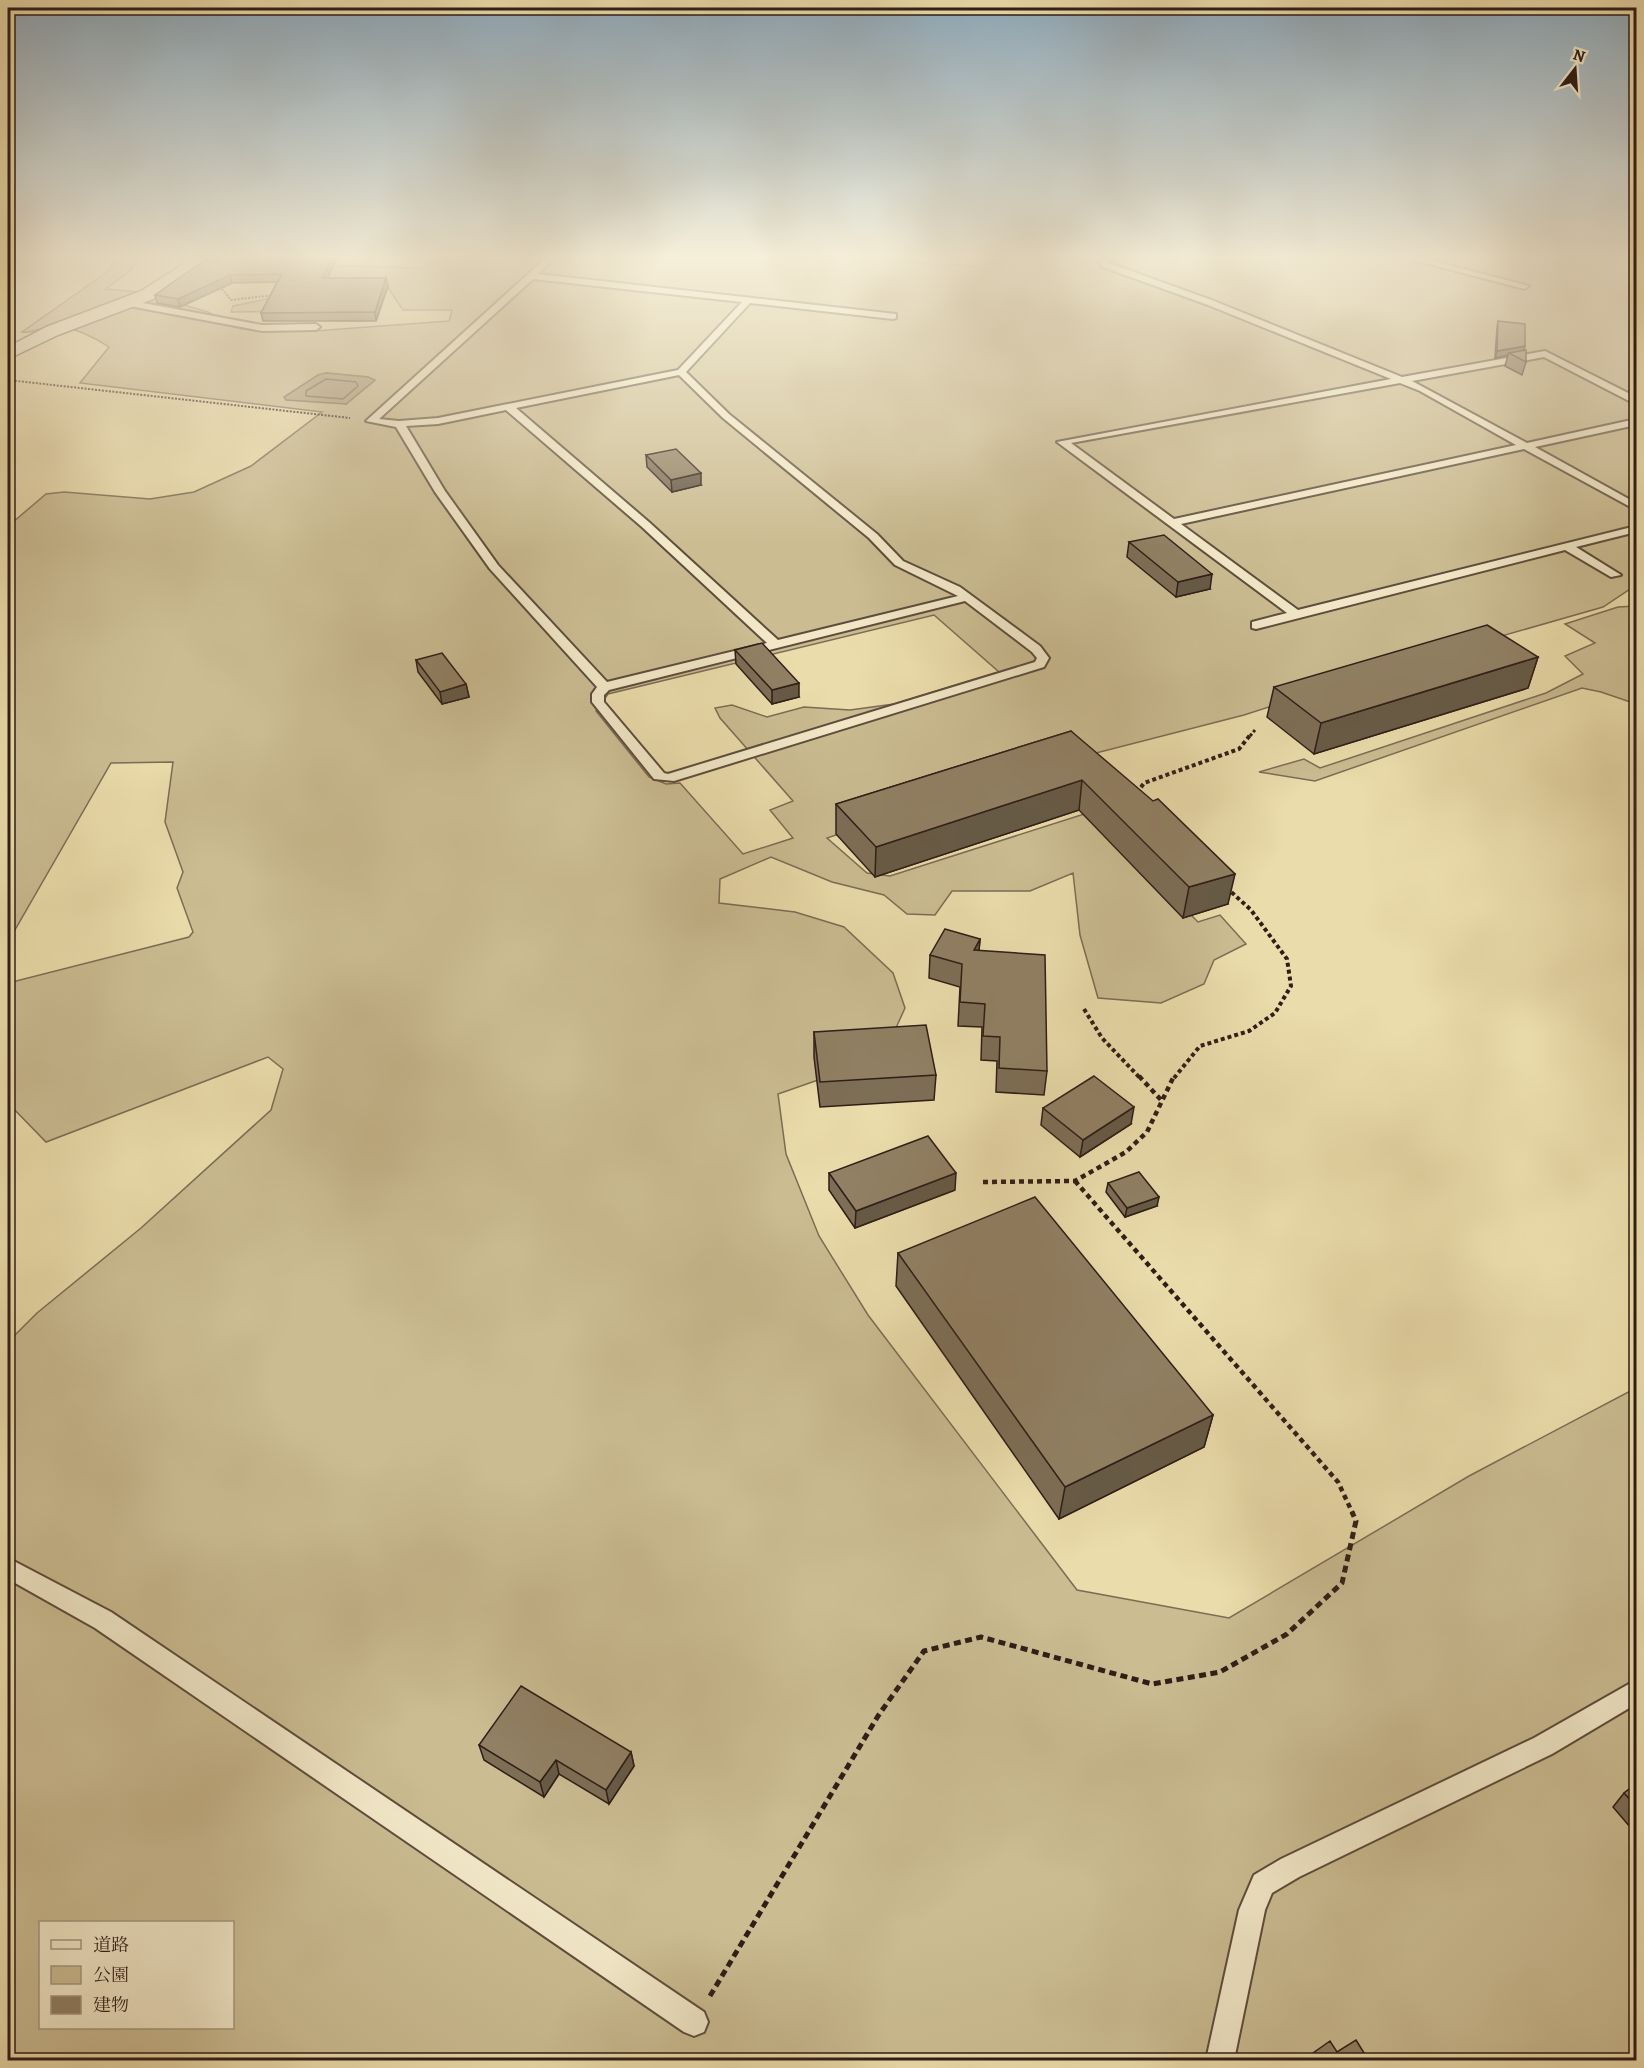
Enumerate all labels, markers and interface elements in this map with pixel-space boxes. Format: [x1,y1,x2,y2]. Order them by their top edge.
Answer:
north arrow [1545,39,1605,99]
text: N [1570,43,1588,68]
legend [39,1921,234,2029]
text: 道路 [93,1933,129,1957]
text: 公園 [93,1963,129,1987]
text: 建物 [93,1993,129,2017]

